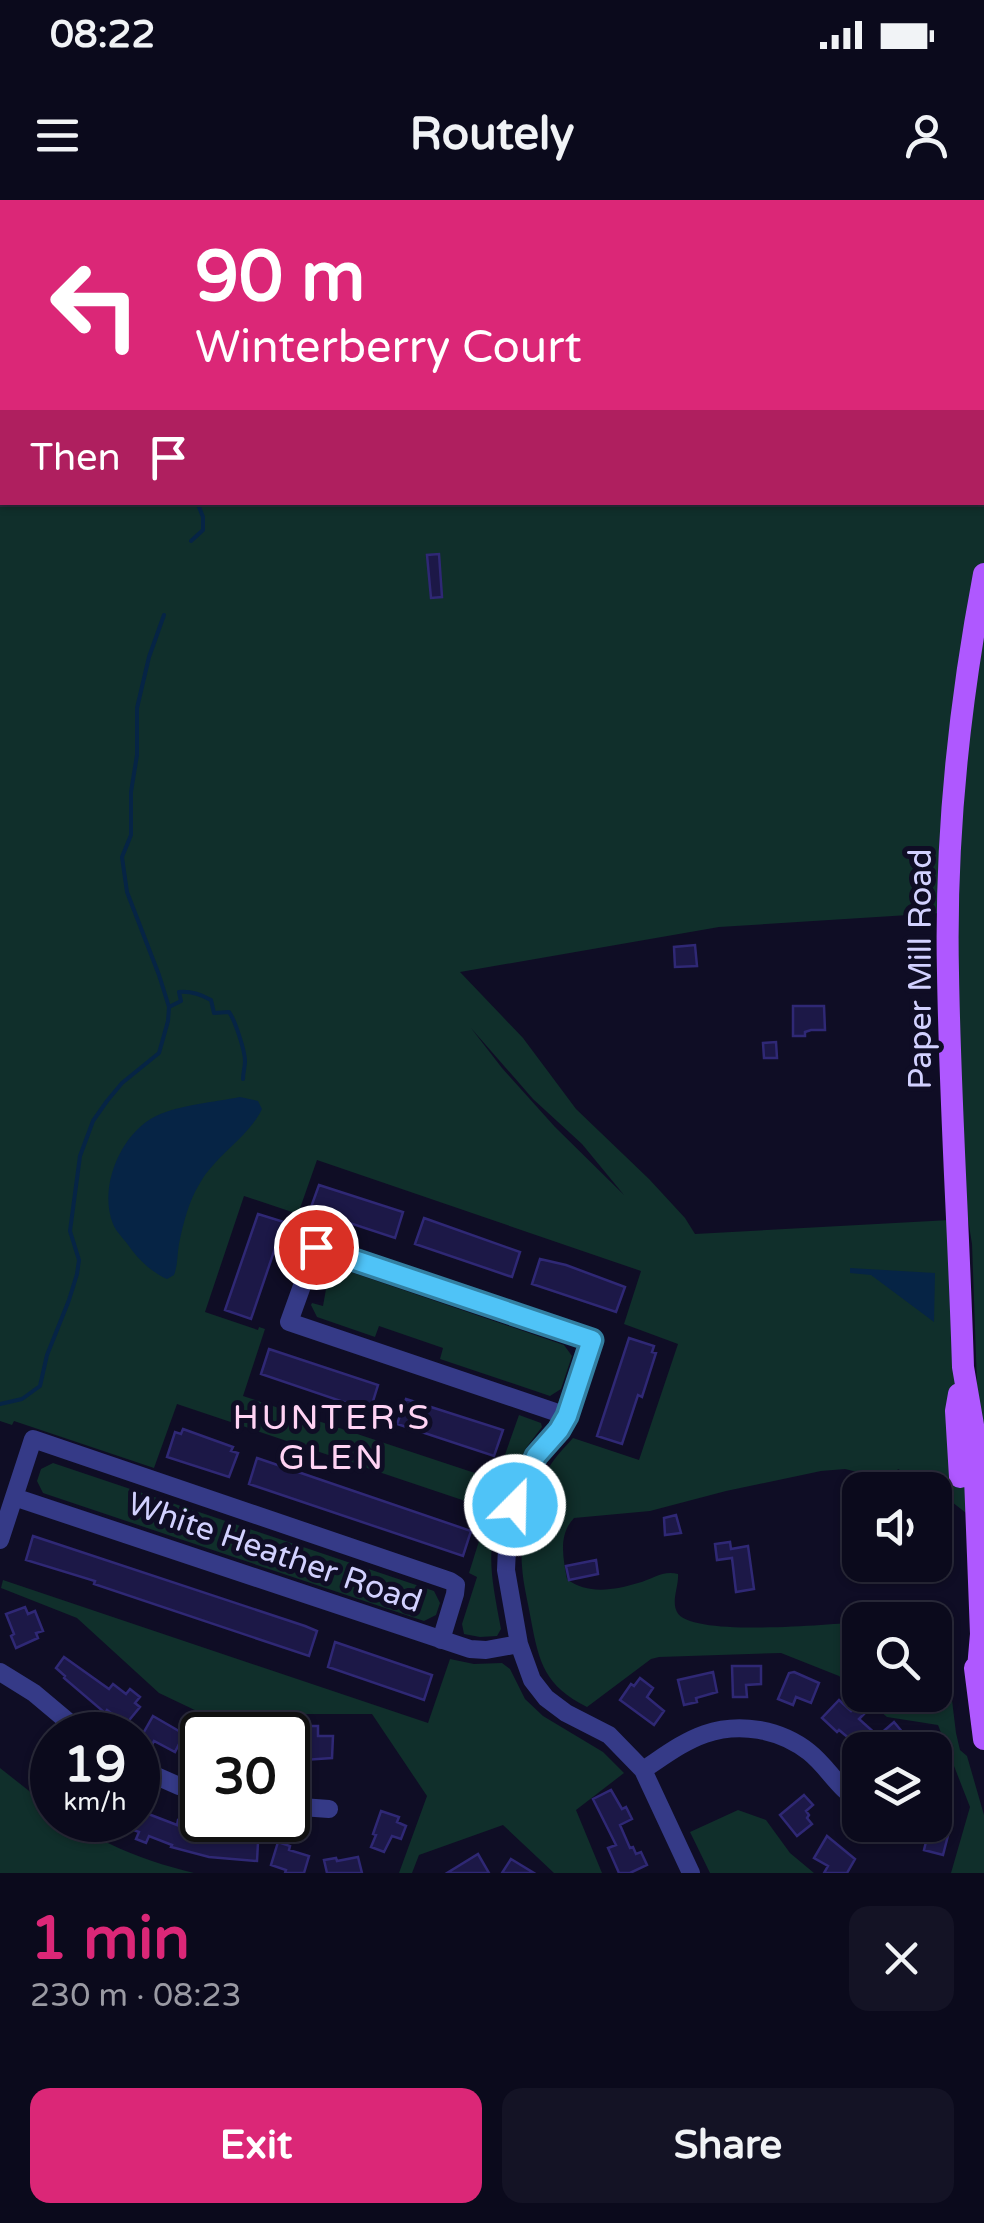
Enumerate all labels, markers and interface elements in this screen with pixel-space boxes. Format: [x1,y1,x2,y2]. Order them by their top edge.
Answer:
text: 08:22 [50,12,155,58]
icon: menu [30,108,85,163]
text: Routely [410,108,574,162]
icon: person [899,108,954,163]
text: 90 m [195,236,365,320]
icon: left [30,240,160,370]
text: Winterberry Court [195,321,582,375]
icon: arrive [141,430,196,485]
text: Then [30,435,121,481]
street label: Paper Mill Road [902,849,940,1089]
pin [274,1205,359,1290]
icon: arrive [289,1220,344,1275]
district label: HUNTER'S GLEN [233,1397,431,1479]
position arrow [463,1453,567,1557]
map controls [842,1472,952,1842]
button: sound [842,1472,952,1582]
street label: White Heather Road [123,1485,427,1621]
button: search [842,1602,952,1712]
speed limit sign: 30 [180,1712,310,1842]
button: layers [842,1732,952,1842]
text: 19 [64,1735,126,1795]
text: km/h [64,1787,126,1817]
text: 1 min [30,1903,190,1975]
button: close [849,1906,954,2011]
text: 230 m · 08:23 [30,1977,242,2015]
button: Exit [30,2088,482,2203]
button: Share [502,2088,954,2203]

